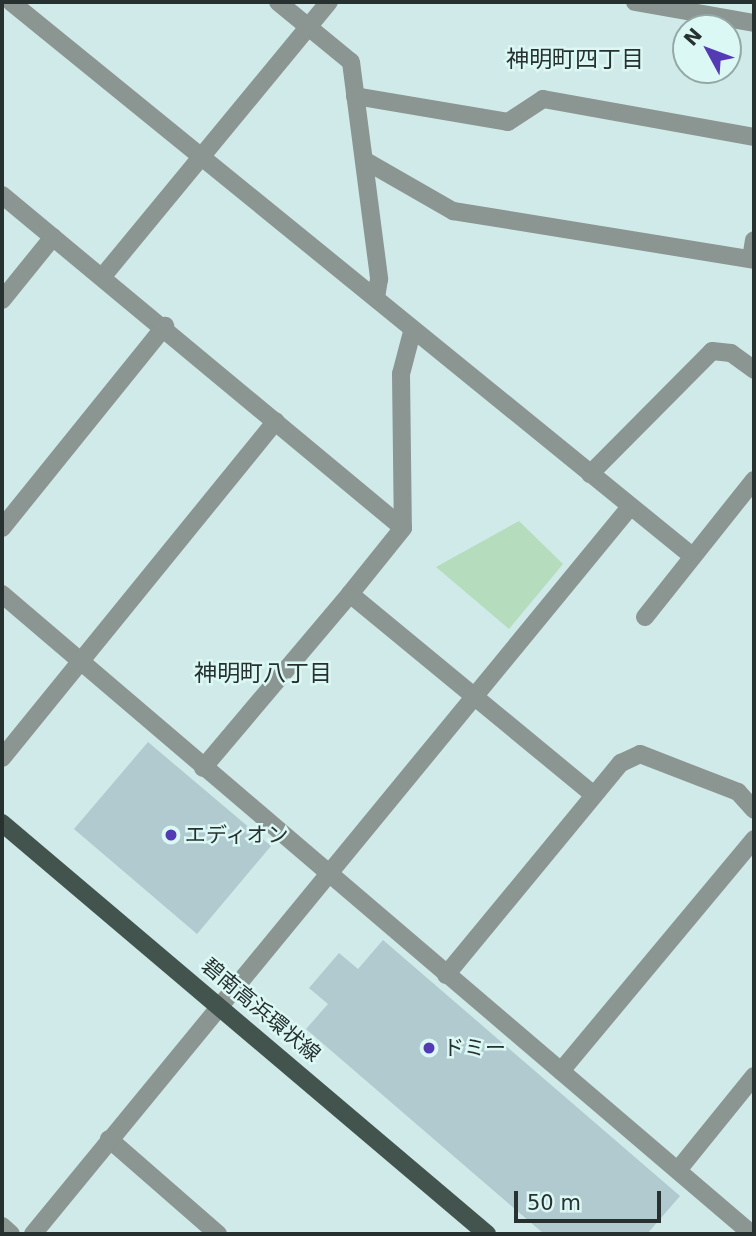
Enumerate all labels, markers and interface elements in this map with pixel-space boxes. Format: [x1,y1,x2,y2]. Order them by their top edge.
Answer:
north arrow [672,14,742,84]
text: N [679,23,706,50]
district label: 神明町四丁目 [506,45,644,73]
district label: 神明町八丁目 [194,659,332,687]
place label: エディオン [185,822,290,848]
marker: エディオン [163,827,179,843]
street label: 碧南高浜環状線 [197,953,325,1067]
place label: ドミー [443,1035,506,1061]
marker: ドミー [421,1040,437,1056]
scale bar [518,1176,665,1220]
text: 50 m [527,1191,581,1215]

